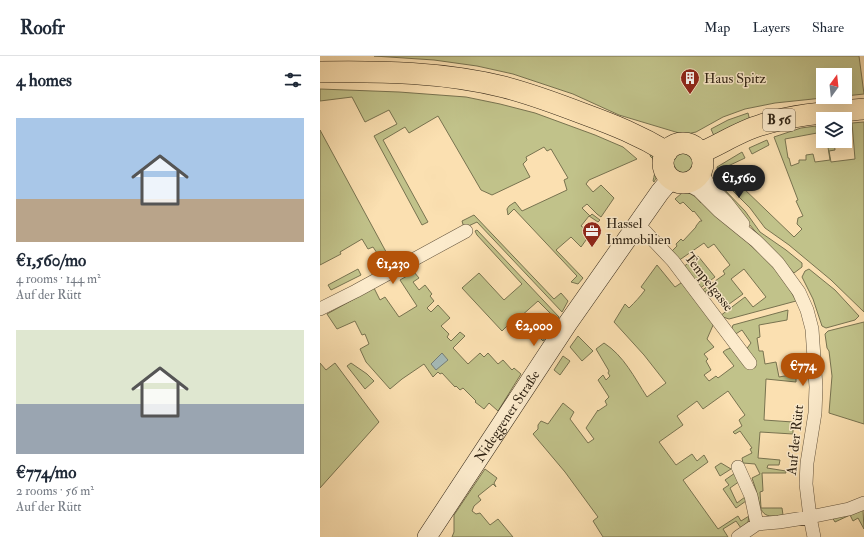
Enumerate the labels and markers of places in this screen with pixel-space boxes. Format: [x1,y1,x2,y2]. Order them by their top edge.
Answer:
building icon: Haus Spitz [679,67,701,95]
place label: Haus Spitz [704,70,766,88]
pin: €1,560 [706,165,772,199]
place label: Hassel Immobilien [606,215,671,248]
office icon: Hassel Immobilien [581,220,603,248]
pin: €1,230 [360,251,426,285]
pin: €2,000 [501,313,567,347]
pin: €774 [779,353,827,387]

